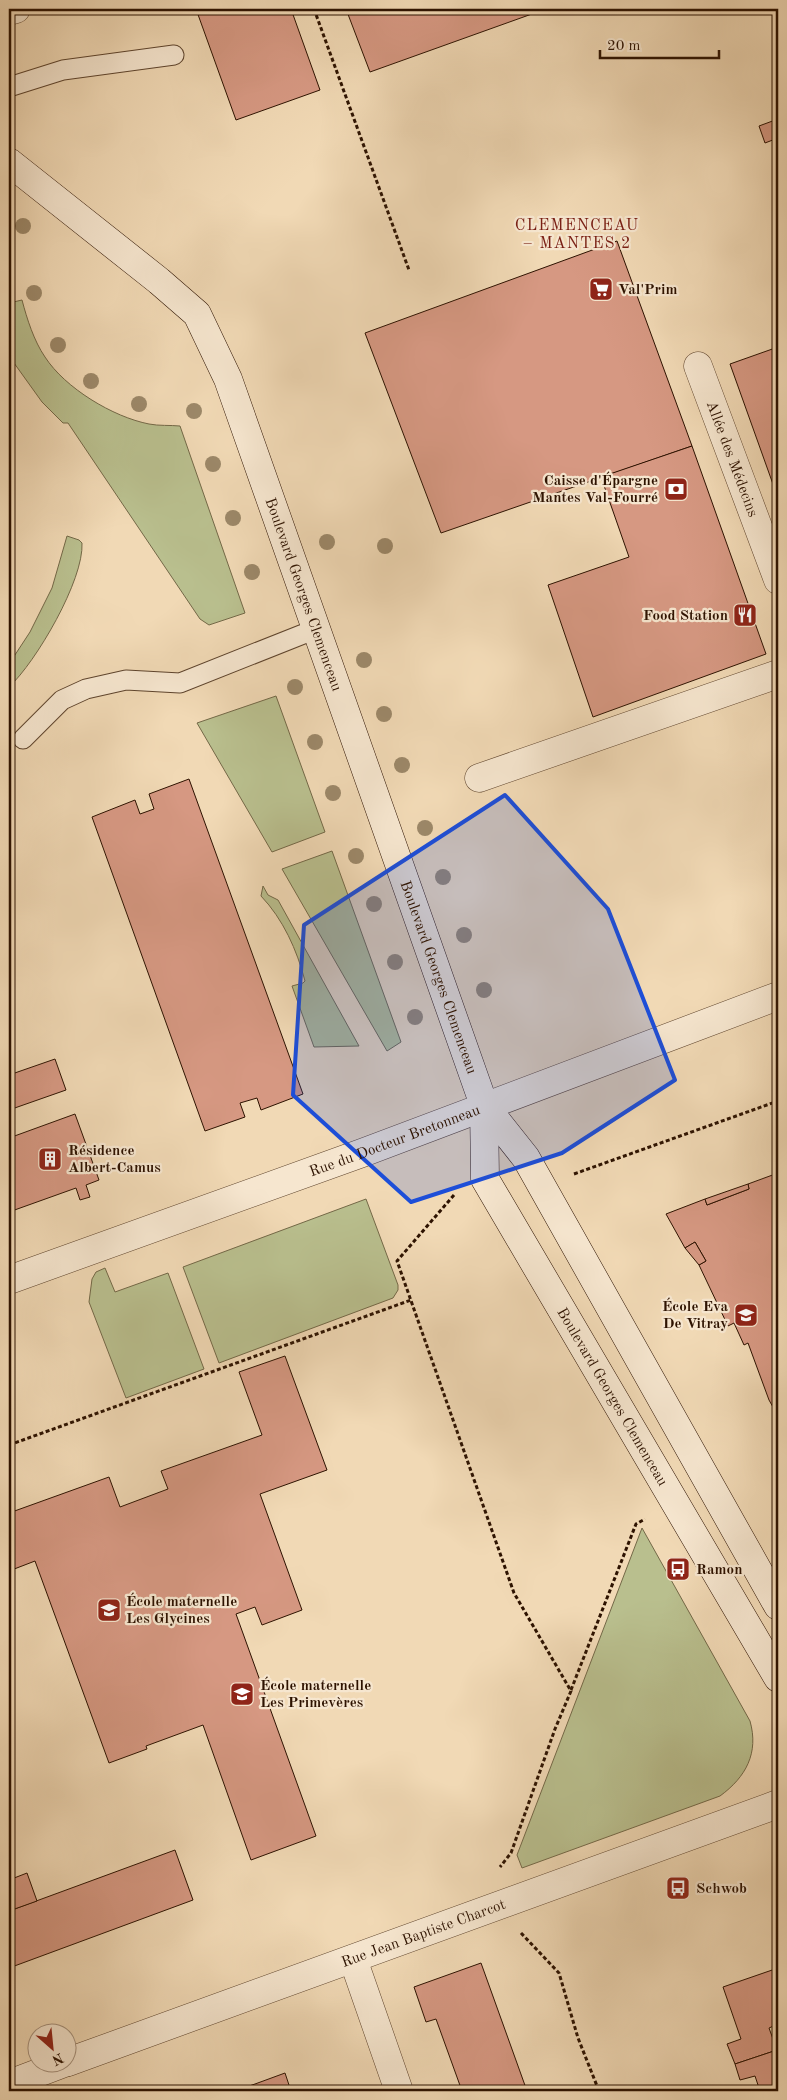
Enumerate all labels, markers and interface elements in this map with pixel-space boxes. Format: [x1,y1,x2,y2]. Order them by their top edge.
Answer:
scale bar [600,28,718,60]
text: 20 m [607,39,641,54]
district label: CLEMENCEAU – MANTES 2 [515,218,639,252]
supermarket icon: Val'Prim [588,276,614,302]
place label: Val'Prim [618,283,677,298]
street label: Allée des Médecins [703,399,760,519]
place label: Caisse d'Épargne Mantes Val-Fourré [532,471,658,506]
bank icon: Caisse d'Épargne Mantes Val-Fourré [663,476,689,502]
street label: Boulevard Georges Clemenceau [262,496,343,693]
restaurant icon: Food Station [732,602,758,628]
place label: Food Station [643,609,728,624]
street label: Boulevard Georges Clemenceau [397,879,478,1076]
street label: Rue du Docteur Bretonneau [308,1103,482,1180]
place label: Résidence Albert-Camus [68,1144,161,1176]
building icon: Résidence Albert-Camus [37,1146,63,1172]
place label: École Eva De Vitray [662,1297,728,1332]
school or university icon: École Eva De Vitray [733,1302,759,1328]
street label: Boulevard Georges Clemenceau [553,1306,670,1489]
bus stop icon: Ramon [665,1556,691,1582]
place label: Ramon [696,1563,742,1578]
place label: École maternelle Les Glycines [126,1592,237,1627]
school or university icon: École maternelle Les Glycines [96,1597,122,1623]
place label: École maternelle Les Primevères [260,1676,371,1711]
school or university icon: École maternelle Les Primevères [229,1681,255,1707]
bus stop icon: Schwob [665,1875,691,1901]
place label: Schwob [696,1882,747,1897]
street label: Rue Jean Baptiste Charcot [340,1898,508,1971]
north arrow [28,2022,78,2072]
text: N [49,2050,65,2067]

